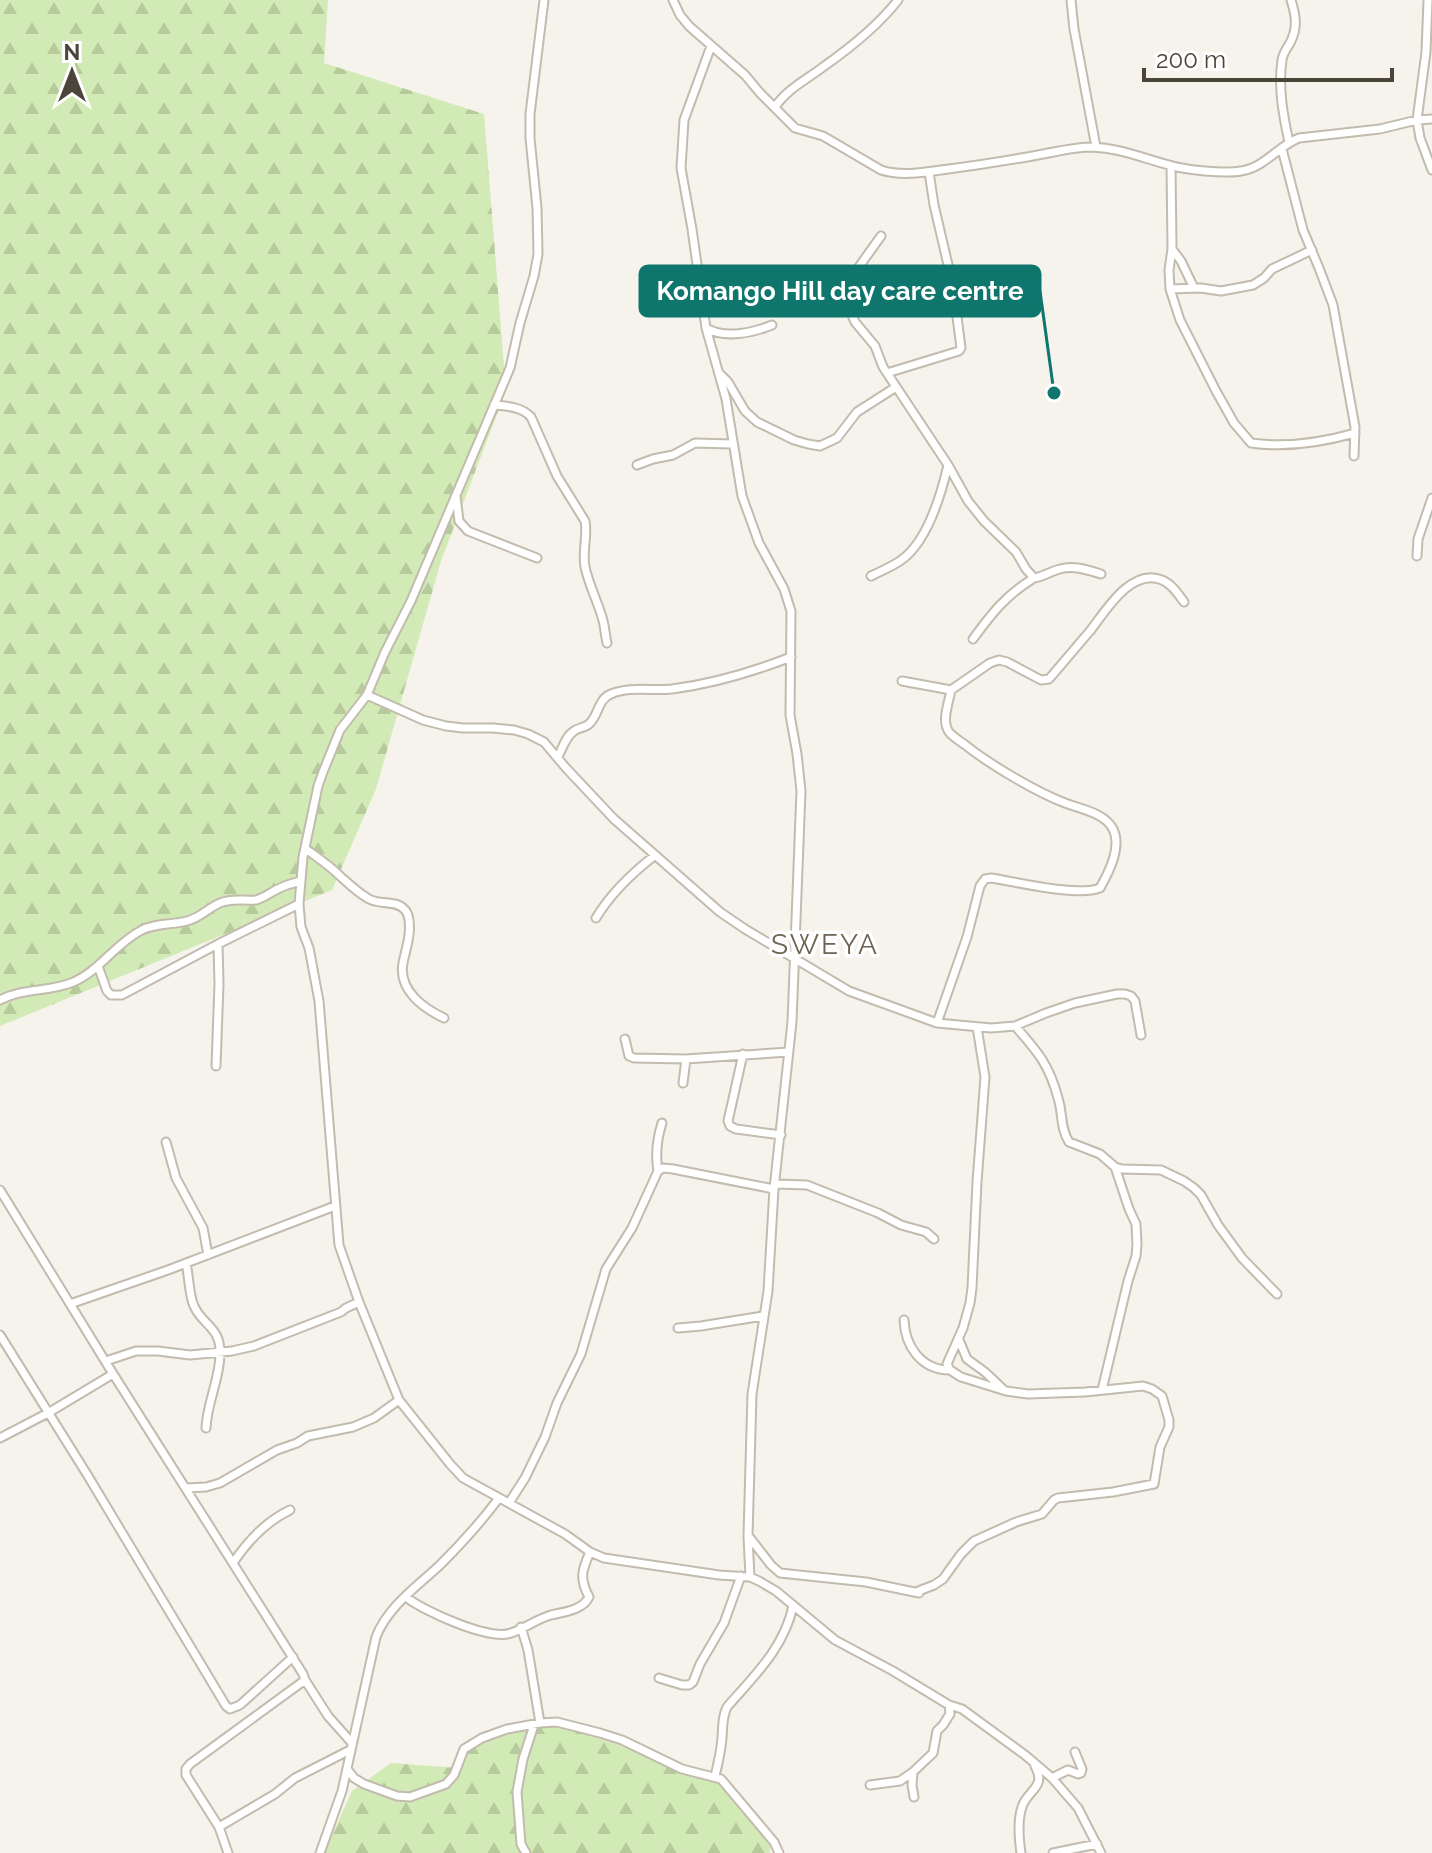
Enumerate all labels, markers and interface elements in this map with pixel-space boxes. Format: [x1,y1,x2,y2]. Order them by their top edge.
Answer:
north arrow [32,32,112,112]
scale bar [1144,32,1392,82]
text: N [64,39,80,65]
text: 200 m [1156,45,1226,74]
callout: Komango Hill day care centre [640,266,1040,316]
text: Komango Hill day care centre [656,276,1024,306]
district label: SWEYA [771,928,879,961]

